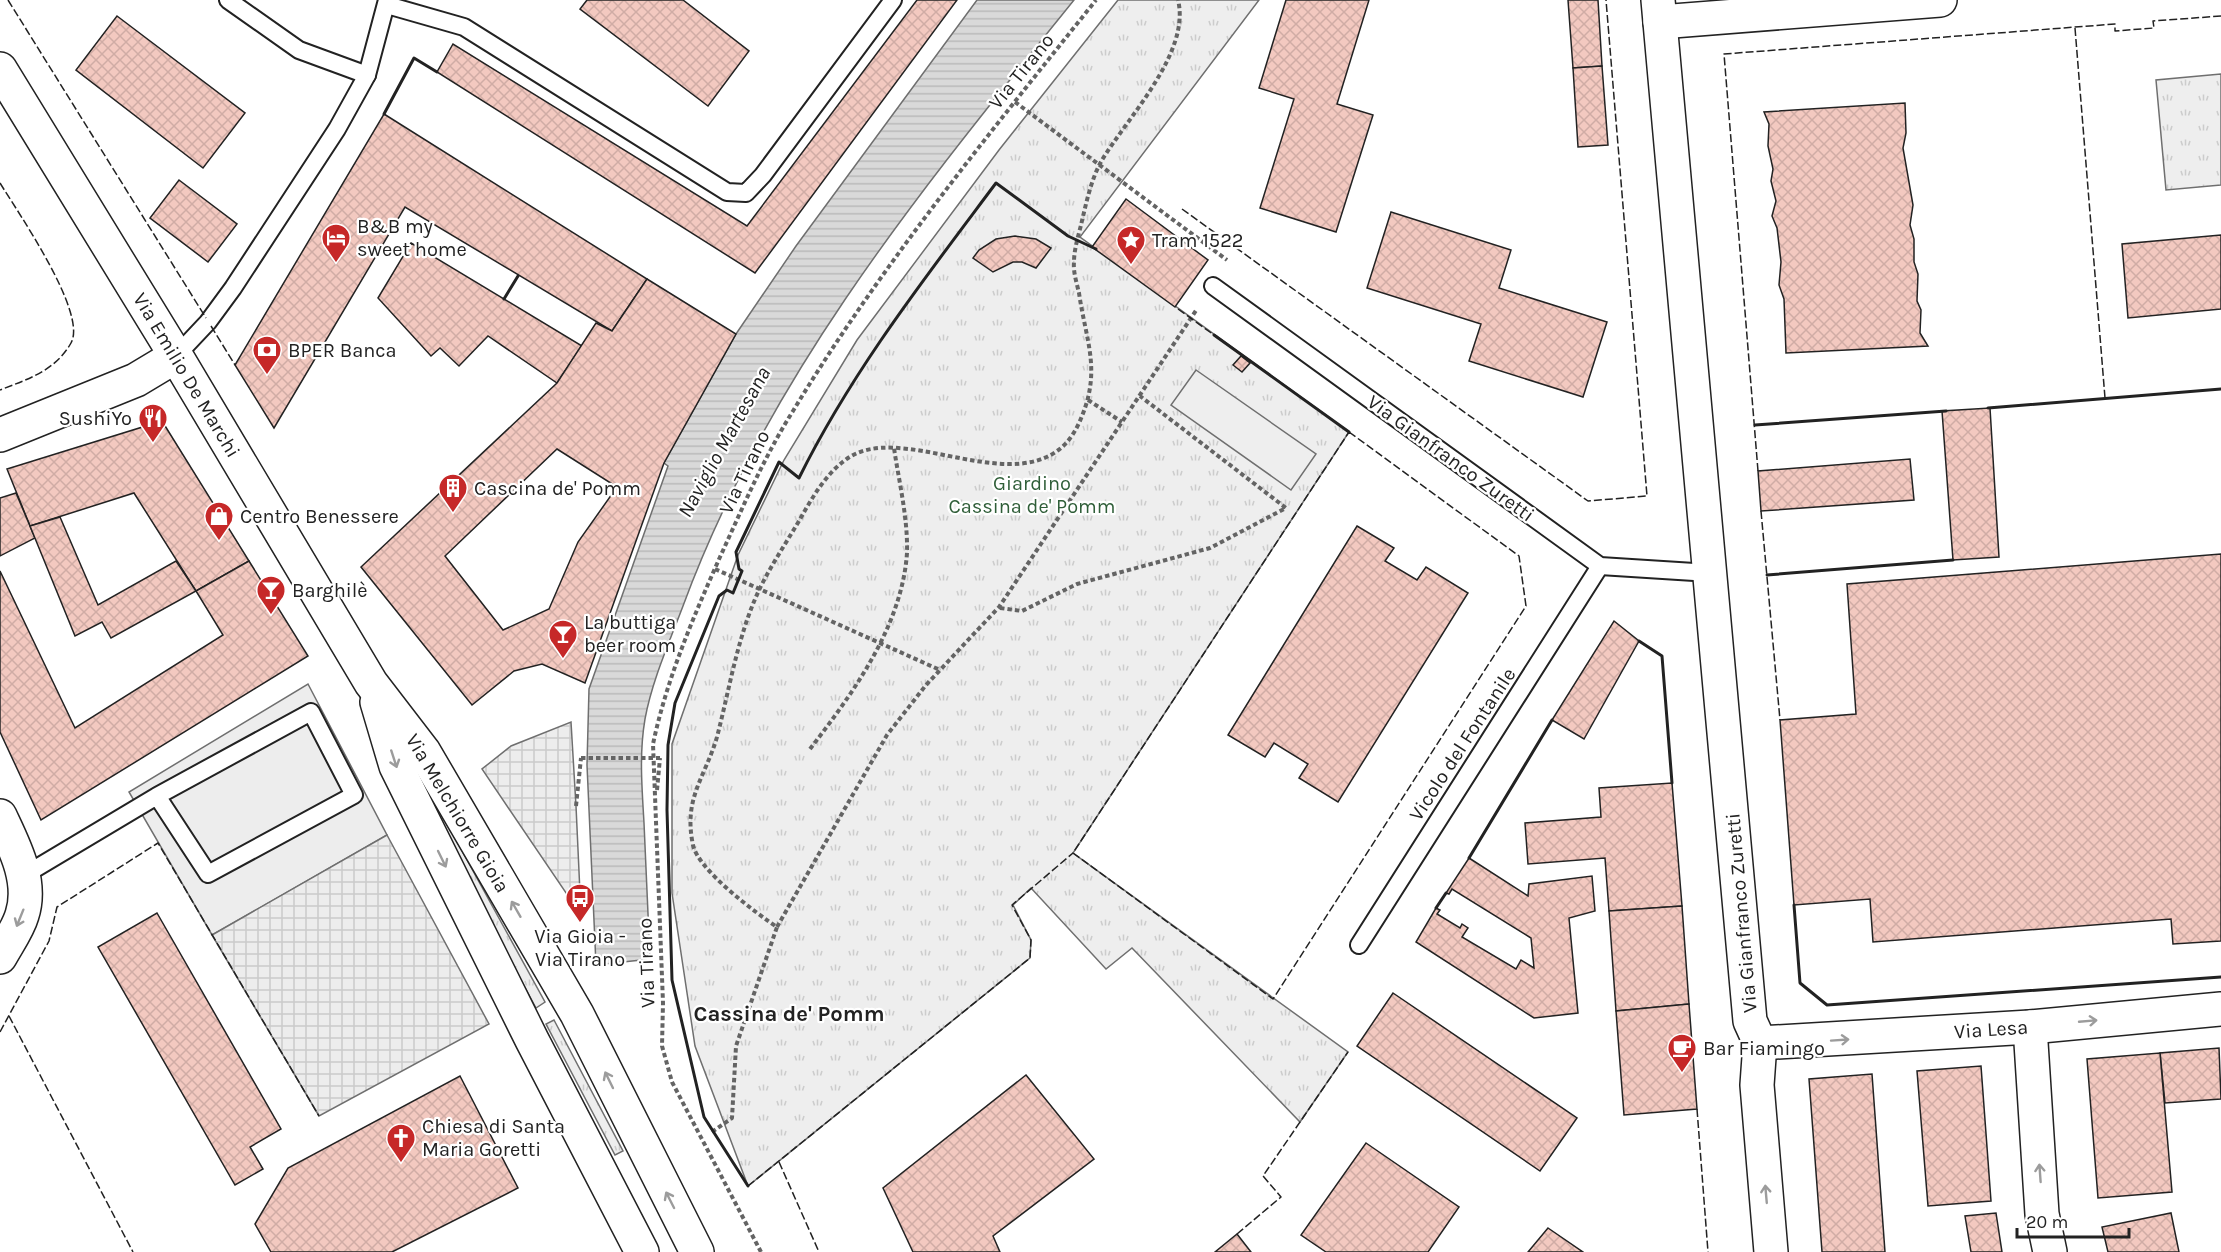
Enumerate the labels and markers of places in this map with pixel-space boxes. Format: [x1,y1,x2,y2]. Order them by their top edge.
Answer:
place label: B&B my sweet home [357,215,467,261]
hotel icon: B&B my sweet home [320,222,352,264]
place icon: Tram 1522 [1115,224,1147,266]
place label: Tram 1522 [1152,229,1243,252]
bank icon: BPER Banca [251,334,283,376]
place label: BPER Banca [288,339,397,362]
restaurant icon: SushiYo [137,402,169,444]
place label: SushiYo [59,407,132,430]
building icon: Cascina de' Pomm [437,472,469,514]
place label: Cascina de' Pomm [474,477,641,500]
shop icon: Centro Benessere [203,500,235,542]
place label: Centro Benessere [240,505,399,528]
bar icon: Barghilè [255,574,287,616]
place label: Barghilè [292,579,368,602]
place label: La buttiga beer room [584,611,676,657]
bar icon: La buttiga beer room [547,618,579,660]
bus stop icon: Via Gioia - Via Tirano [564,882,596,924]
place label: Via Gioia - Via Tirano [534,925,626,971]
cafe icon: Bar Fiamingo [1666,1032,1698,1074]
place label: Bar Fiamingo [1703,1037,1825,1060]
place label: Chiesa di Santa Maria Goretti [422,1115,565,1161]
church icon: Chiesa di Santa Maria Goretti [385,1122,417,1164]

